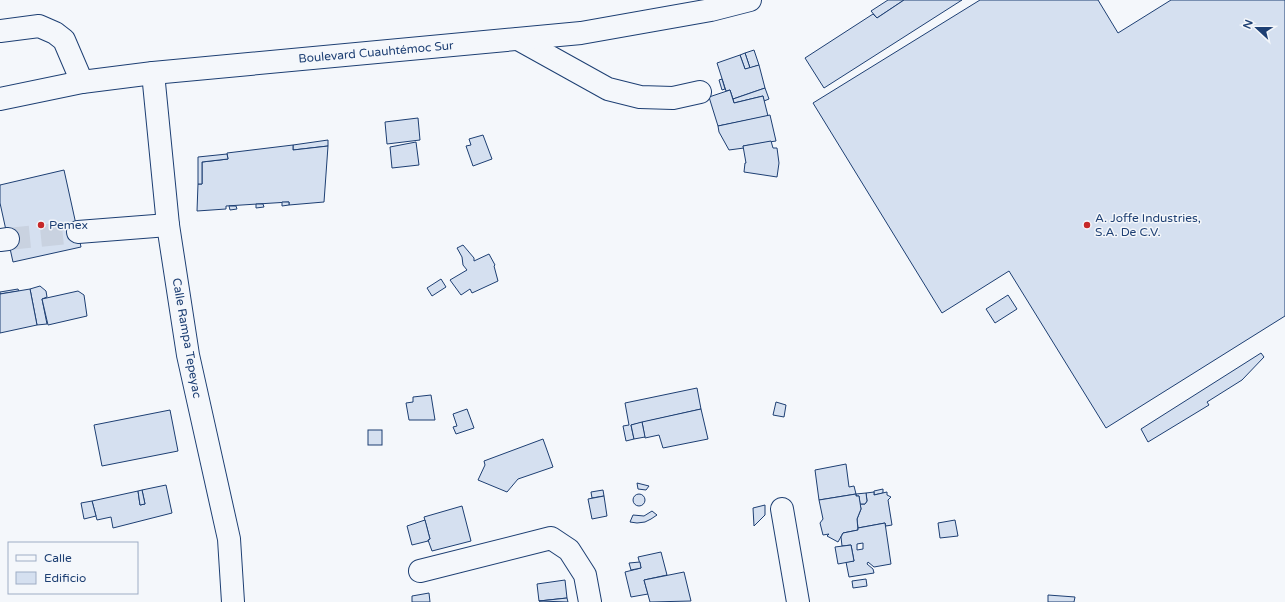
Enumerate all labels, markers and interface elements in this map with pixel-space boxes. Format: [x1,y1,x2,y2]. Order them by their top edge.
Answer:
north arrow [1237,8,1277,48]
text: N [1241,18,1256,31]
street label: Boulevard Cuauhtémoc Sur [298,38,455,66]
place label: A. Joffe Industries, S.A. De C.V. [1095,211,1201,239]
place label: Pemex [49,218,88,232]
marker: Pemex [36,220,46,230]
marker: A. Joffe Industries, S.A. De C.V. [1082,220,1092,230]
street label: Calle Rampa Tepeyac [170,277,204,399]
legend [8,542,138,594]
text: Calle [44,551,72,565]
text: Edificio [44,571,86,585]

